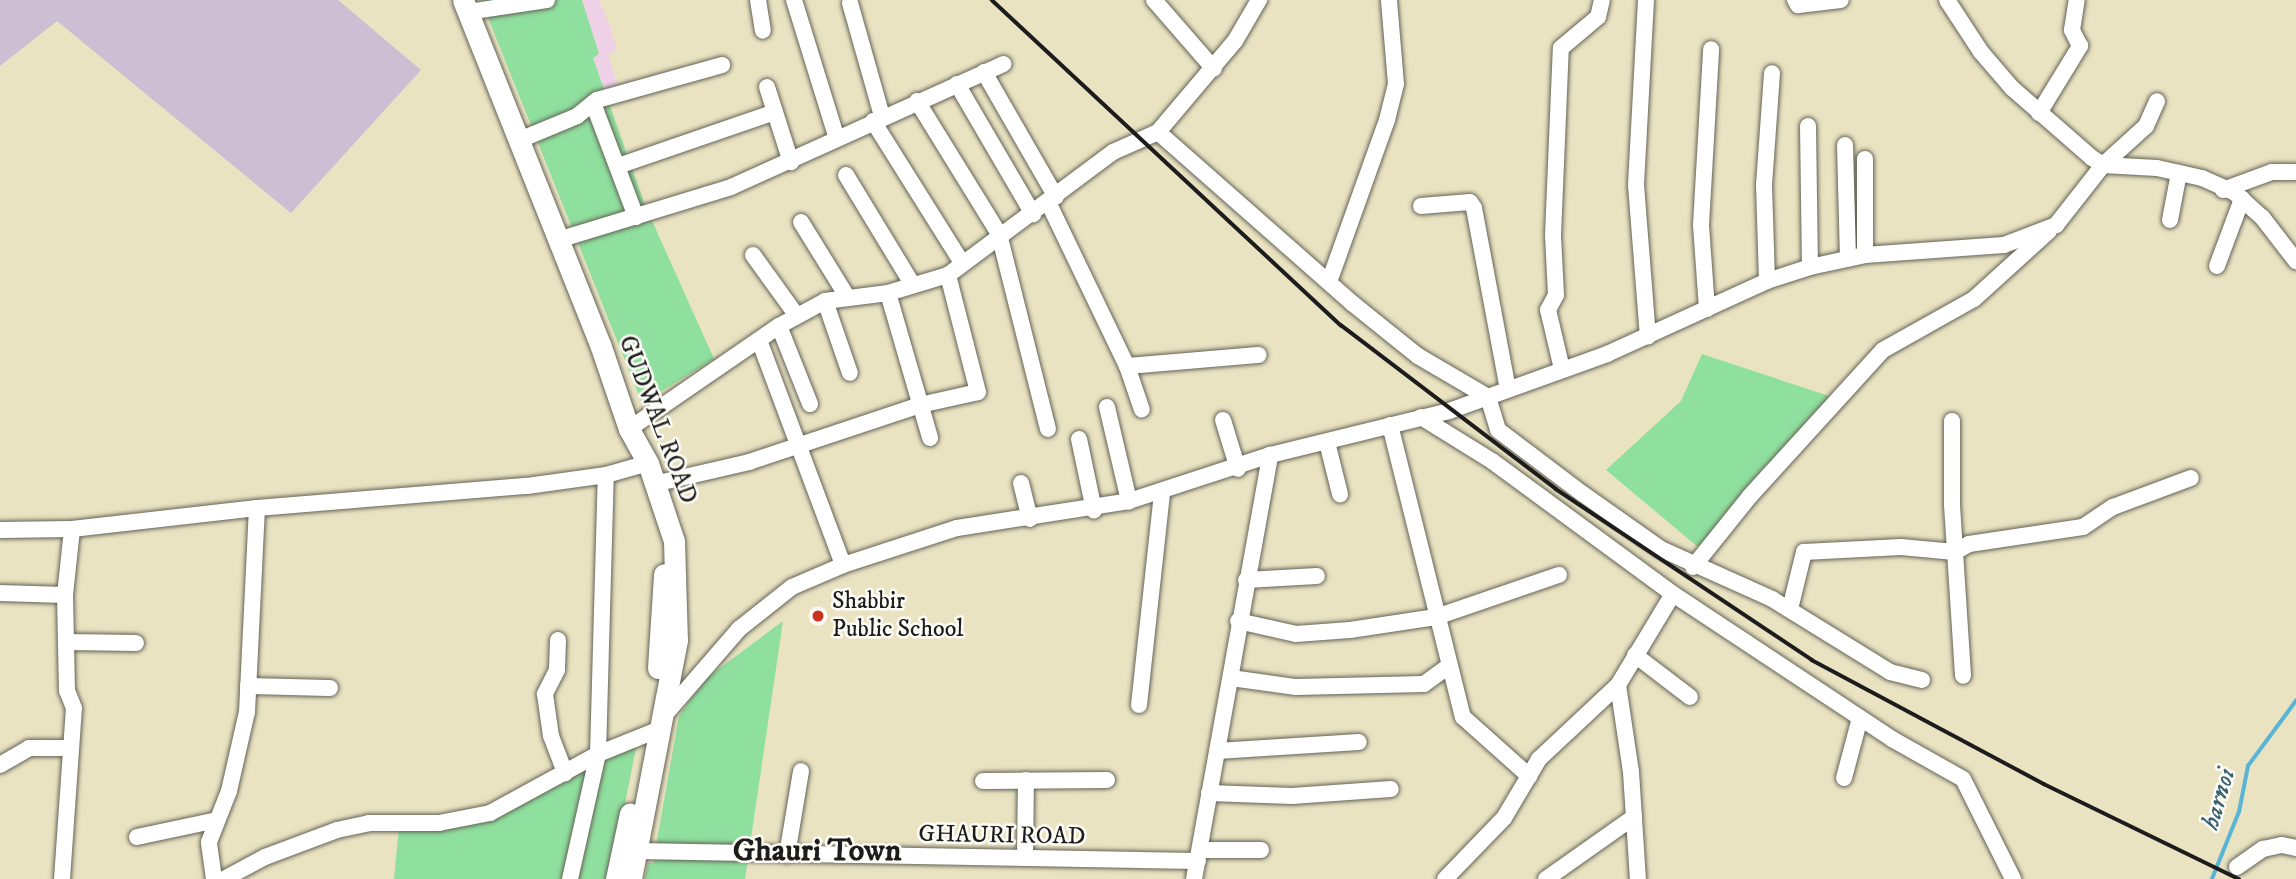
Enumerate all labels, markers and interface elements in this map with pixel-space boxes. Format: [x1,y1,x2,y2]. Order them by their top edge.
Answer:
street label: GUDWAL ROAD [612,332,702,508]
place label: Shabbir Public School [832,588,963,644]
marker: Shabbir Public School [810,608,826,624]
water label: harnoi [2195,765,2243,833]
street label: GHAURI ROAD [918,820,1086,852]
district label: Ghauri Town [733,832,901,870]

